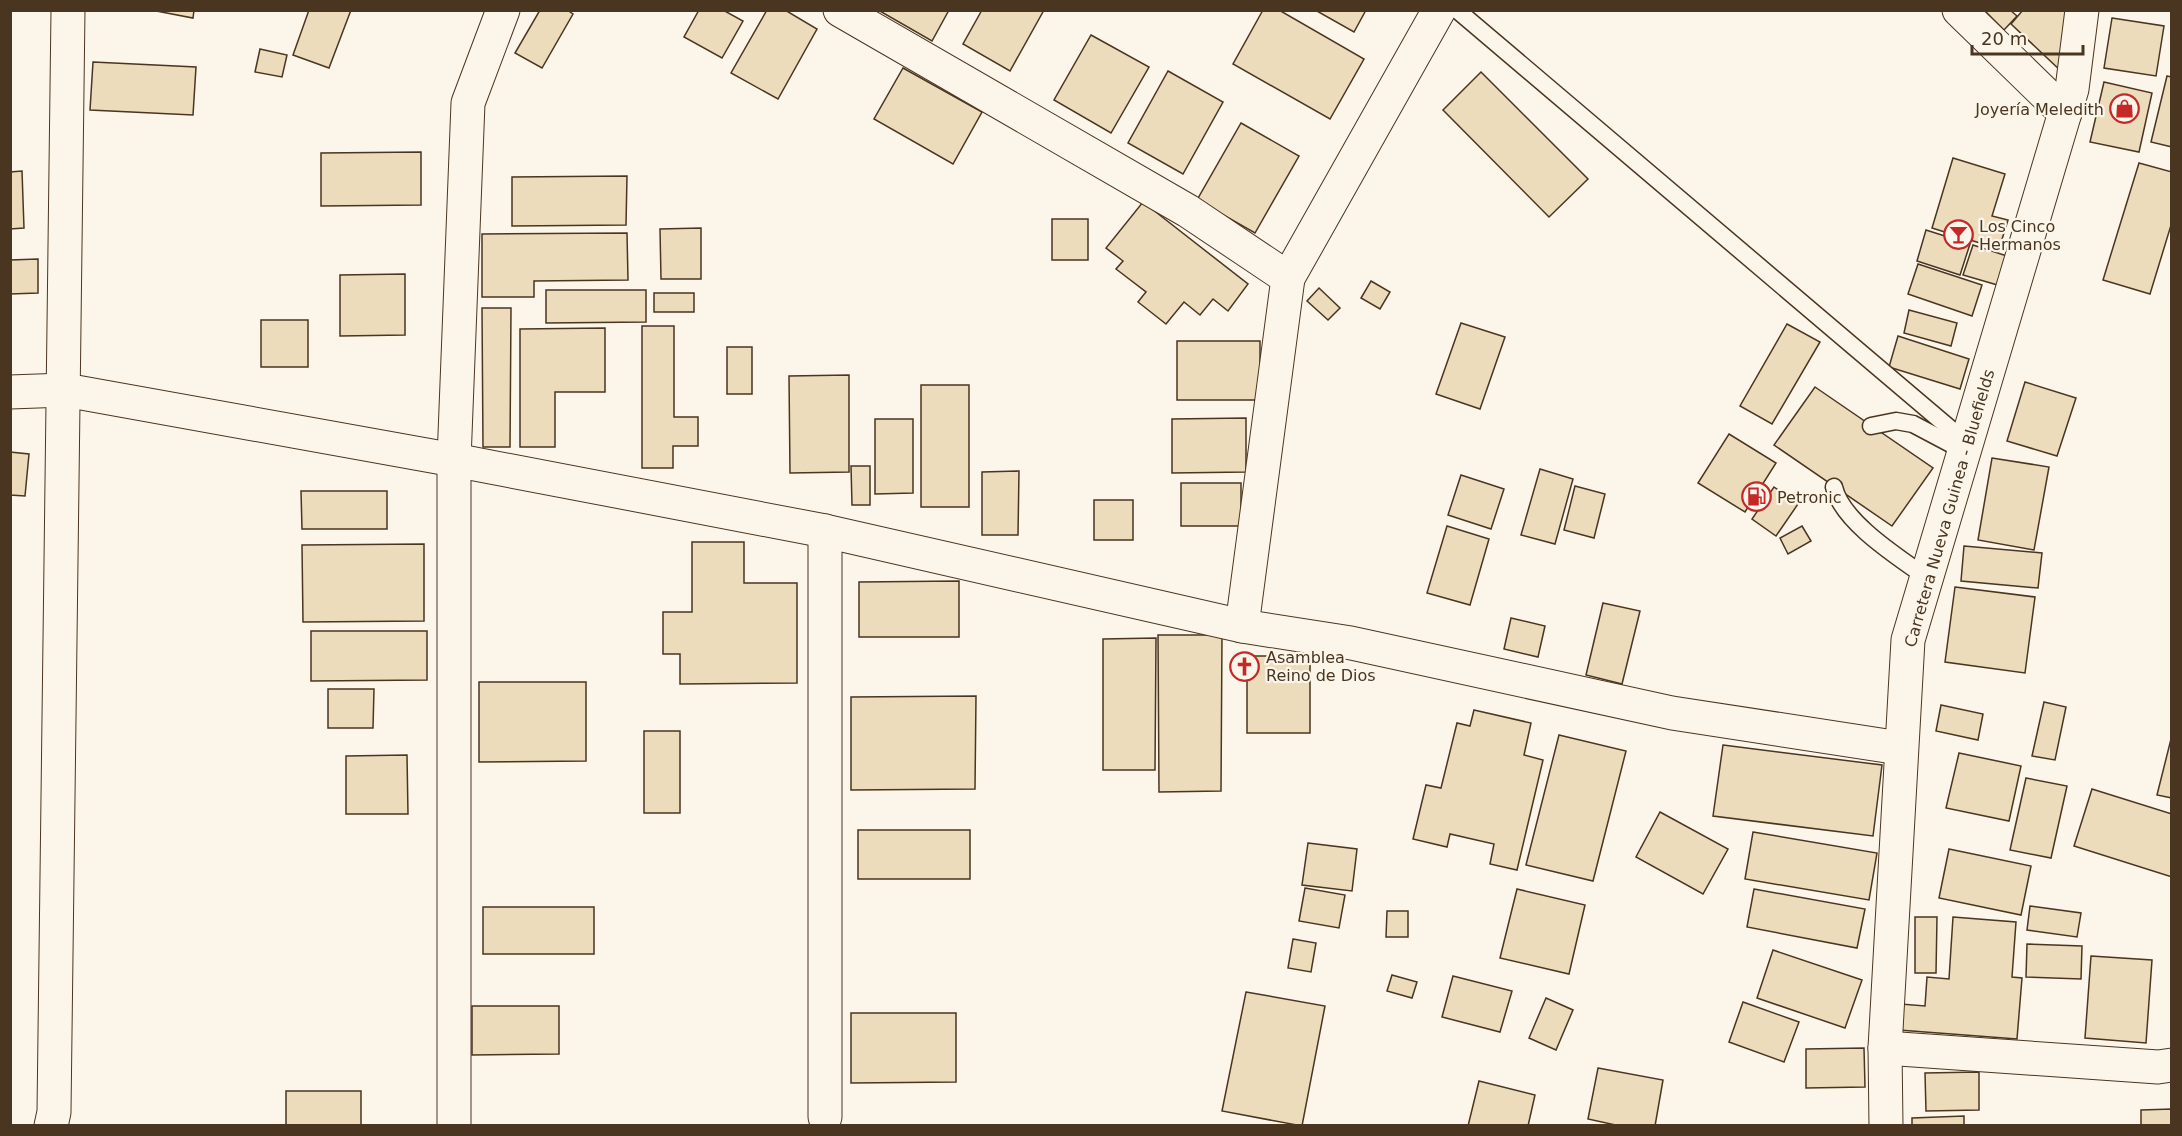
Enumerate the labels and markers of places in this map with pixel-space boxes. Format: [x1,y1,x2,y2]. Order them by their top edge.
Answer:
shop icon: Joyería Meledith [2109,93,2141,125]
place label: Joyería Meledith [1974,100,2104,119]
place label: Los Cinco Hermanos [1979,217,2061,254]
bar icon: Los Cinco Hermanos [1942,219,1974,251]
fuel station icon: Petronic [1740,481,1772,513]
place label: Petronic [1777,488,1842,507]
place label: Asamblea Reino de Dios [1266,648,1376,685]
church icon: Asamblea Reino de Dios [1229,650,1261,682]

